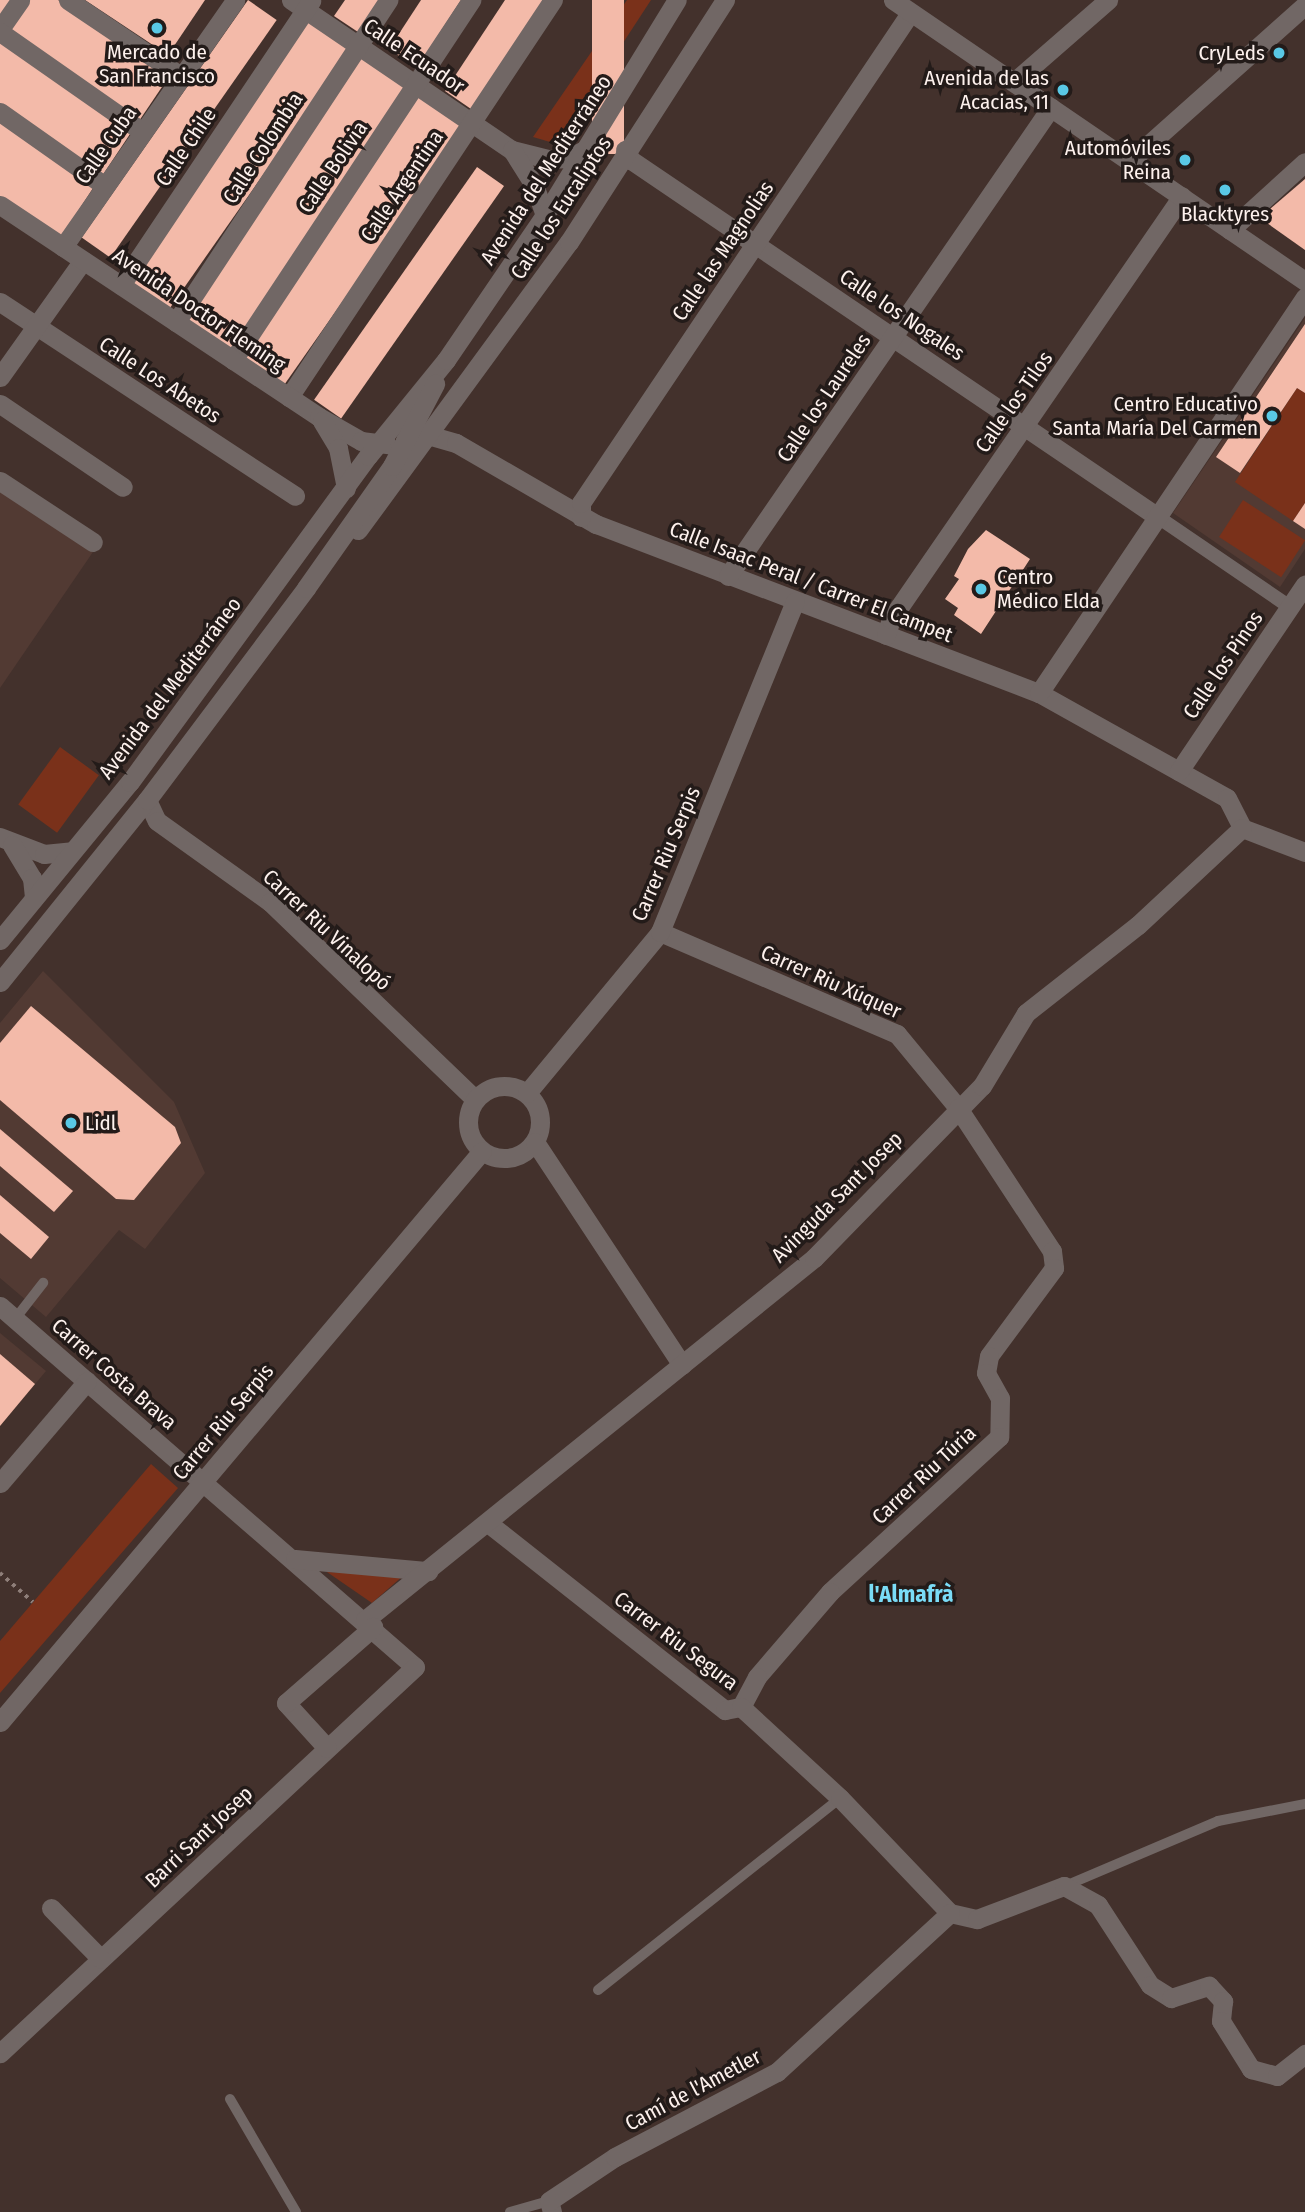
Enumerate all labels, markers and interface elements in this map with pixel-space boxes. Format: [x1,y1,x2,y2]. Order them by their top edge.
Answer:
street label: Calle Ecuador [359,13,469,99]
marker: Mercado de San Francisco [149,20,165,36]
place label: Mercado de San Francisco [99,39,215,89]
place label: CryLeds [1199,40,1265,66]
marker: CryLeds [1271,45,1287,61]
place label: Avenida de las Acacias, 11 [924,65,1049,115]
street label: Avenida del Mediterráneo [475,70,617,270]
marker: Avenida de las Acacias, 11 [1055,82,1071,98]
street label: Calle Colombia [218,88,308,208]
street label: Calle Cuba [70,101,142,189]
street label: Calle Chile [151,103,221,191]
street label: Calle Bolivia [293,116,373,218]
street label: Calle Argentina [355,125,449,247]
street label: Calle los Eucaliptos [505,132,617,284]
place label: Automóviles Reina [1065,135,1171,185]
marker: Automóviles Reina [1177,152,1193,168]
street label: Calle las Magnolias [667,176,779,326]
marker: Blacktyres [1217,182,1233,198]
place label: Blacktyres [1181,201,1269,227]
street label: Avenida Doctor Fleming [108,243,290,377]
street label: Calle los Nogales [835,264,969,366]
street label: Calle los Laureles [772,329,876,467]
street label: Calle Los Abetos [95,331,225,429]
street label: Calle los Tilos [970,347,1058,457]
place label: Centro Educativo Santa María Del Carmen [1052,391,1258,441]
marker: Centro Educativo Santa María Del Carmen [1264,408,1280,424]
street label: Calle Isaac Peral / Carrer El Campet [666,516,956,648]
place label: Centro Médico Elda [997,564,1100,614]
marker: Centro Médico Elda [971,579,991,599]
street label: Avenida del Mediterráneo [93,592,247,784]
street label: Calle los Pinos [1178,606,1268,724]
street label: Carrer Riu Serpis [626,783,706,925]
street label: Carrer Riu Vinalopó [258,864,396,996]
street label: Carrer Riu Xúquer [757,940,905,1024]
place label: Lidl [85,1110,116,1136]
marker: Lidl [63,1115,79,1131]
street label: Avinguda Sant Josep [766,1126,908,1268]
street label: Carrer Costa Brava [46,1313,182,1435]
street label: Carrer Riu Serpis [167,1359,279,1485]
street label: Carrer Riu Túria [867,1420,981,1530]
district label: l'Almafrà [869,1580,953,1608]
street label: Carrer Riu Segura [609,1586,743,1696]
street label: Barri Sant Josep [140,1781,258,1893]
street label: Camí de l'Ametler [621,2044,765,2136]

